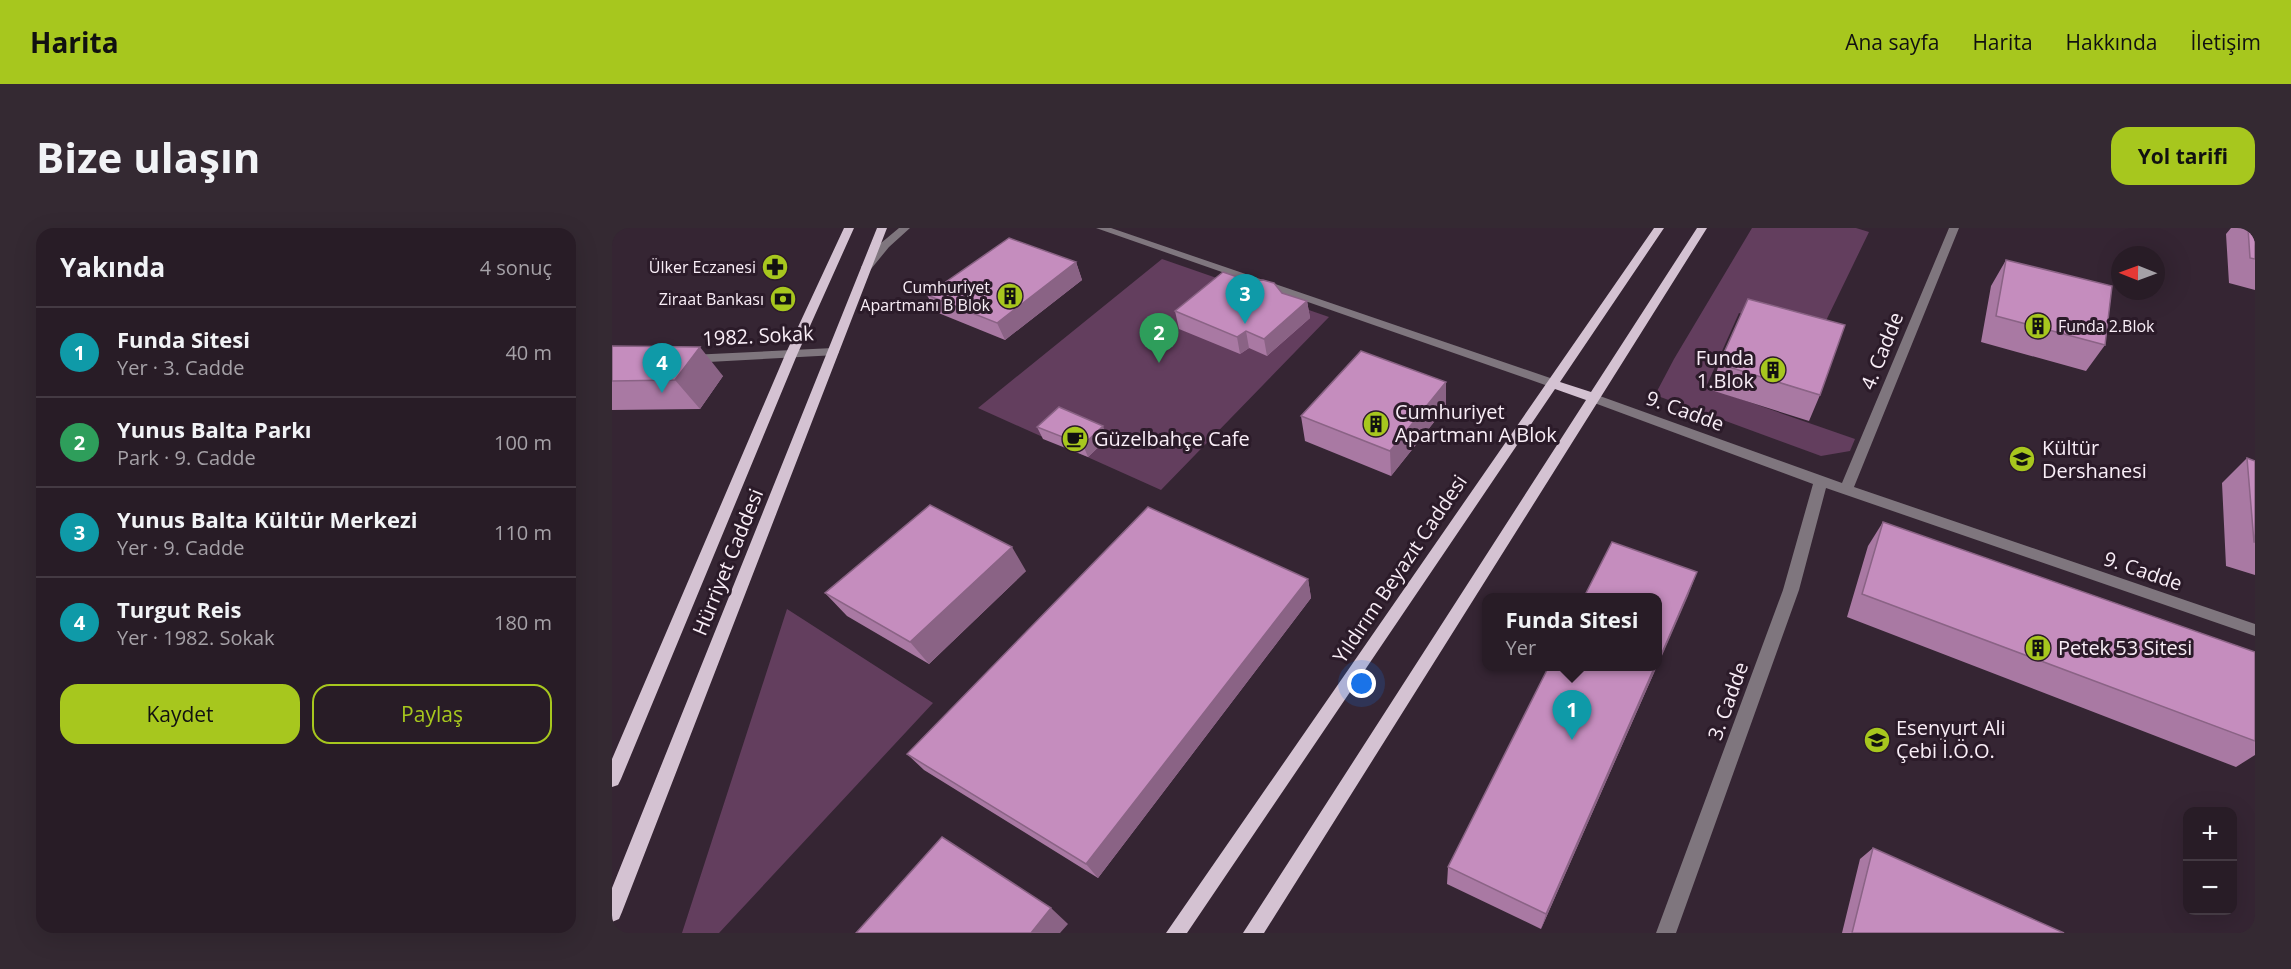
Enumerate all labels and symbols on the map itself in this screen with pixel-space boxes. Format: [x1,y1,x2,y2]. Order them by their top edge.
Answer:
north arrow [2111,246,2165,300]
pharmacy icon: Ülker Eczanesi [760,252,790,282]
place label: Ülker Eczanesi [649,256,756,278]
pin: 3 [1226,274,1264,324]
place label: Cumhuriyet Apartmanı B Blok [860,276,991,316]
building icon: Cumhuriyet Apartmanı B Blok [995,281,1025,311]
bank icon: Ziraat Bankası [768,284,798,314]
place label: Ziraat Bankası [659,288,764,310]
street label: 4. Cadde [1854,308,1909,394]
building icon: Funda 2.Blok [2023,311,2053,341]
pin: 2 [1140,314,1178,363]
place label: Funda 2.Blok [2058,315,2155,337]
street label: 1982. Sokak [702,319,815,352]
pin: 4 [643,344,682,393]
place label: Funda 1.Blok [1696,344,1754,394]
building icon: Funda 1.Blok [1758,355,1788,385]
street label: 9. Cadde [1642,384,1728,437]
place label: Cumhuriyet Apartmanı A Blok [1395,398,1557,448]
building icon: Cumhuriyet Apartmanı A Blok [1361,409,1391,439]
cafe icon: Güzelbahçe Cafe [1060,424,1090,454]
place label: Güzelbahçe Cafe [1094,425,1250,452]
place label: Kültür Dershanesi [2042,434,2147,484]
school or university icon: Kültür Dershanesi [2007,444,2037,474]
street label: Yıldırım Beyazıt Caddesi [1326,469,1473,668]
street label: Hürriyet Caddesi [686,484,769,639]
street label: 9. Cadde [2100,545,2186,597]
building icon: Petek 53 Sitesi [2023,633,2053,663]
place label: Petek 53 Sitesi [2058,634,2192,661]
street label: 3. Cadde [1701,658,1754,744]
your location [1347,669,1376,698]
pin: 1 [1552,690,1592,740]
place label: Esenyurt Ali Çebi İ.Ö.O. [1896,714,2006,764]
school or university icon: Esenyurt Ali Çebi İ.Ö.O. [1862,725,1892,755]

